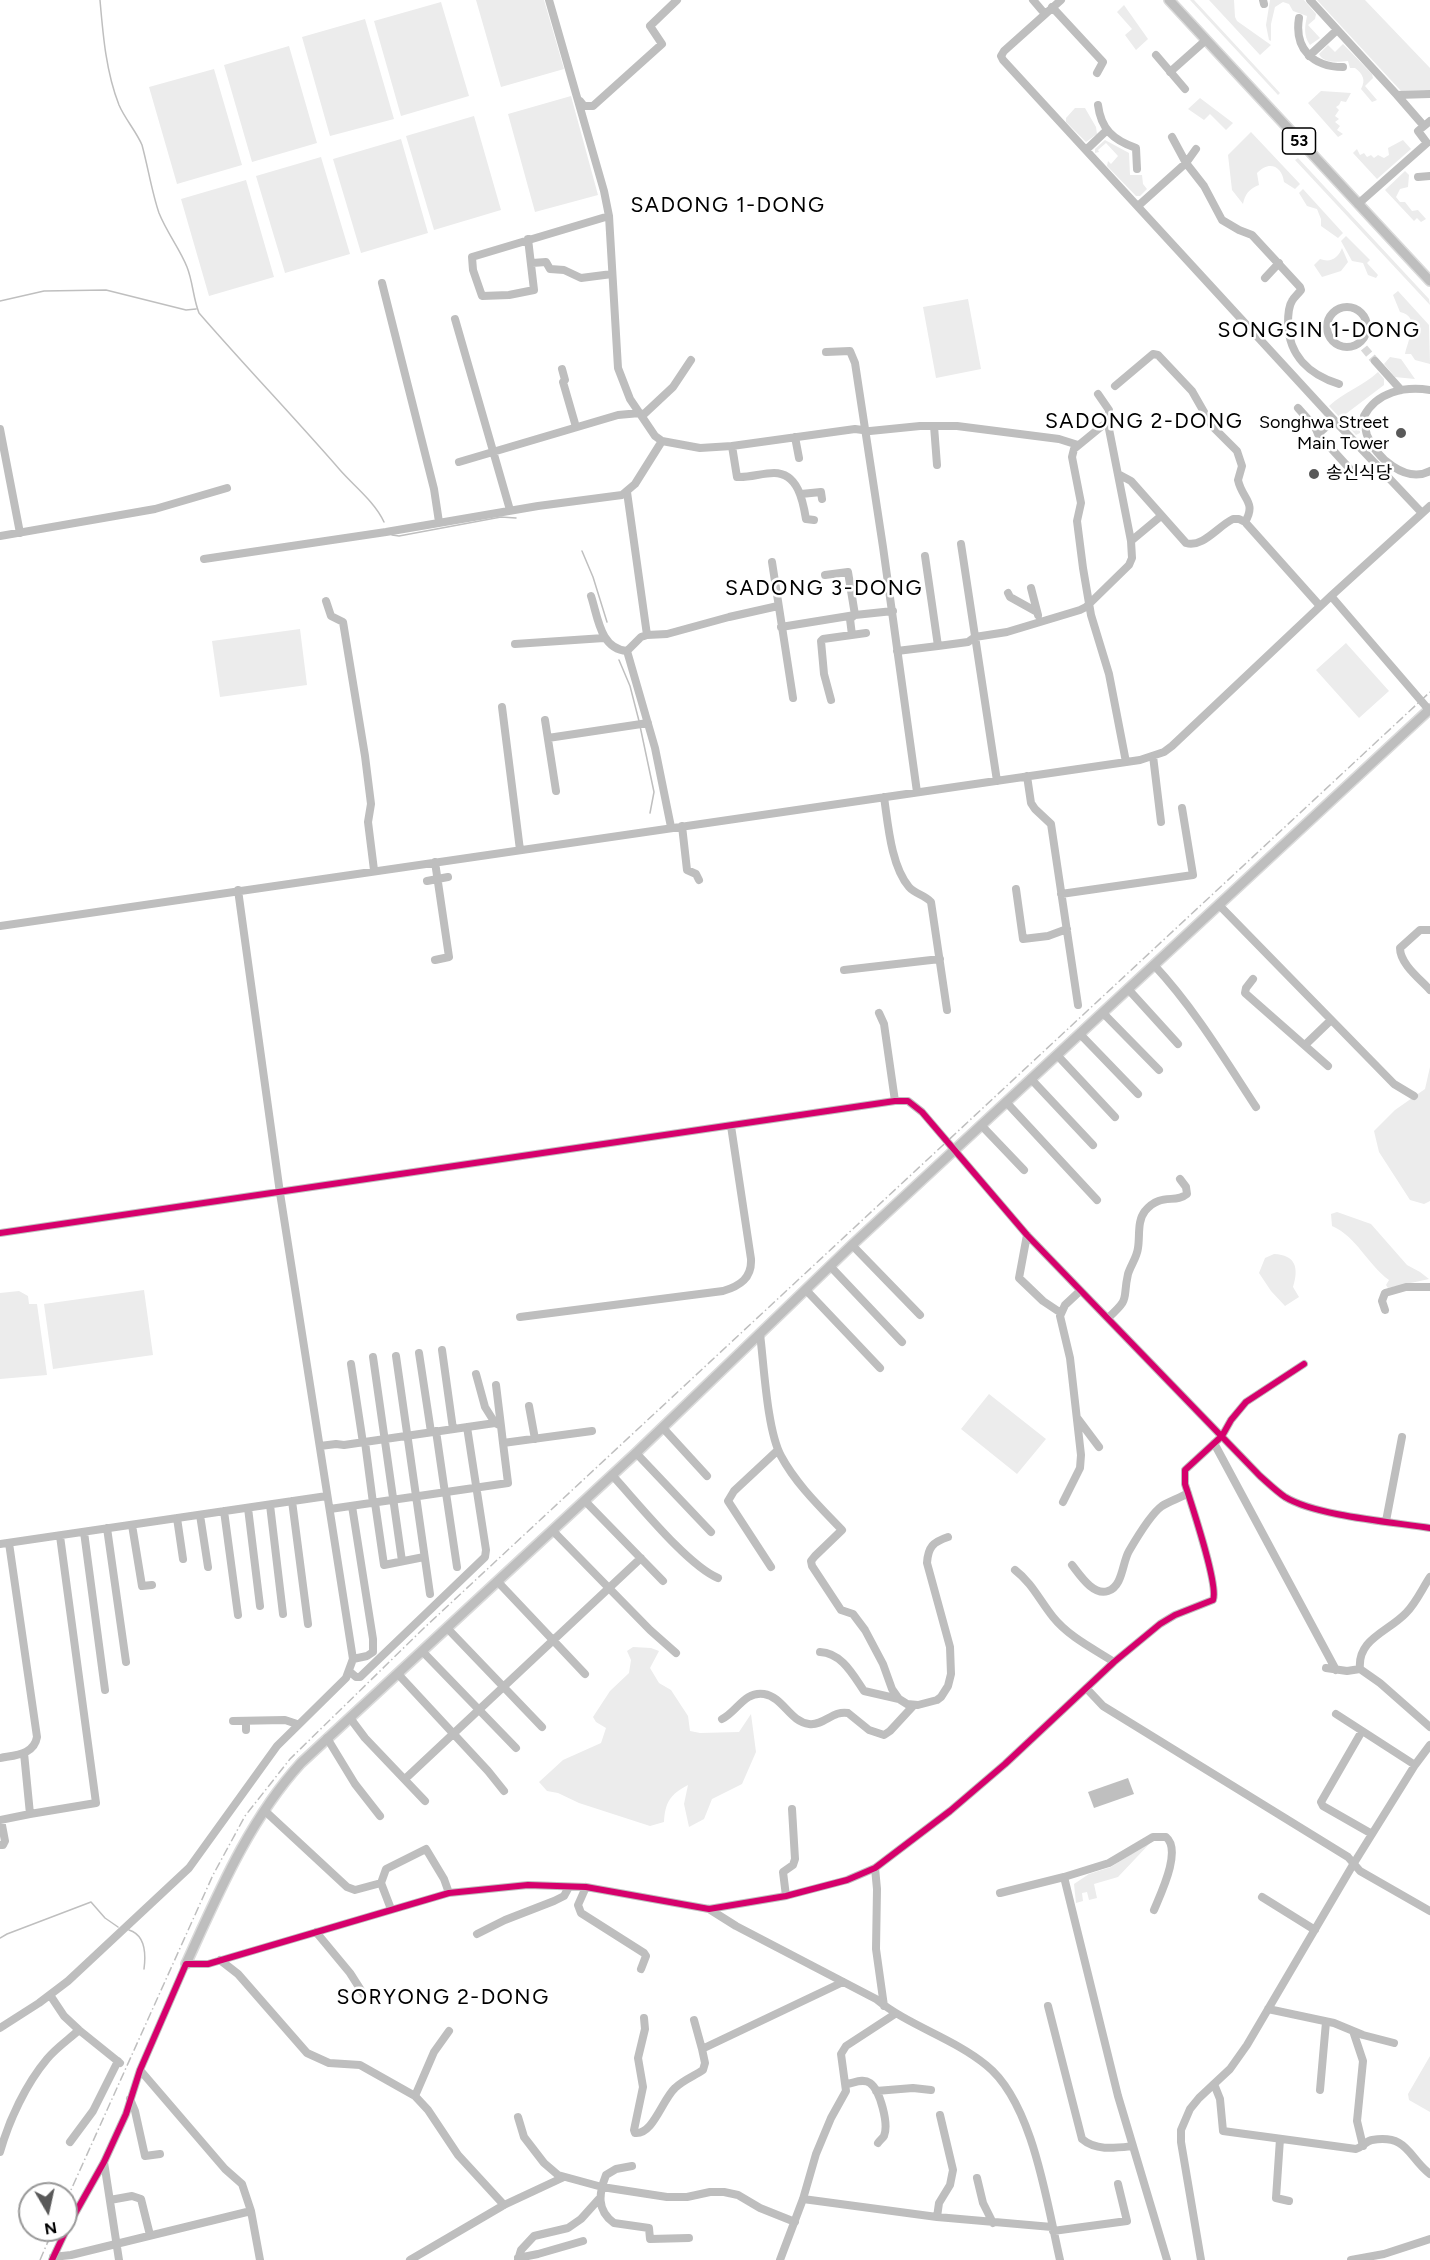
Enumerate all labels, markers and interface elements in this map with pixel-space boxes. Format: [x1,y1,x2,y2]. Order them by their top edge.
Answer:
road number: 53 [1282,128,1316,154]
district label: SADONG 1-DONG [630,193,826,219]
district label: SONGSIN 1-DONG [1218,318,1420,344]
district label: SADONG 2-DONG [1045,409,1243,435]
place label: Songhwa Street Main Tower [1259,412,1389,454]
marker: Songhwa Street Main Tower [1394,426,1408,440]
place label: 송신식당 [1326,463,1392,485]
marker: 송신식당 [1307,467,1321,481]
district label: SADONG 3-DONG [725,576,923,602]
district label: SORYONG 2-DONG [336,1985,550,2011]
north arrow [18,2182,78,2242]
text: N [43,2218,58,2239]

